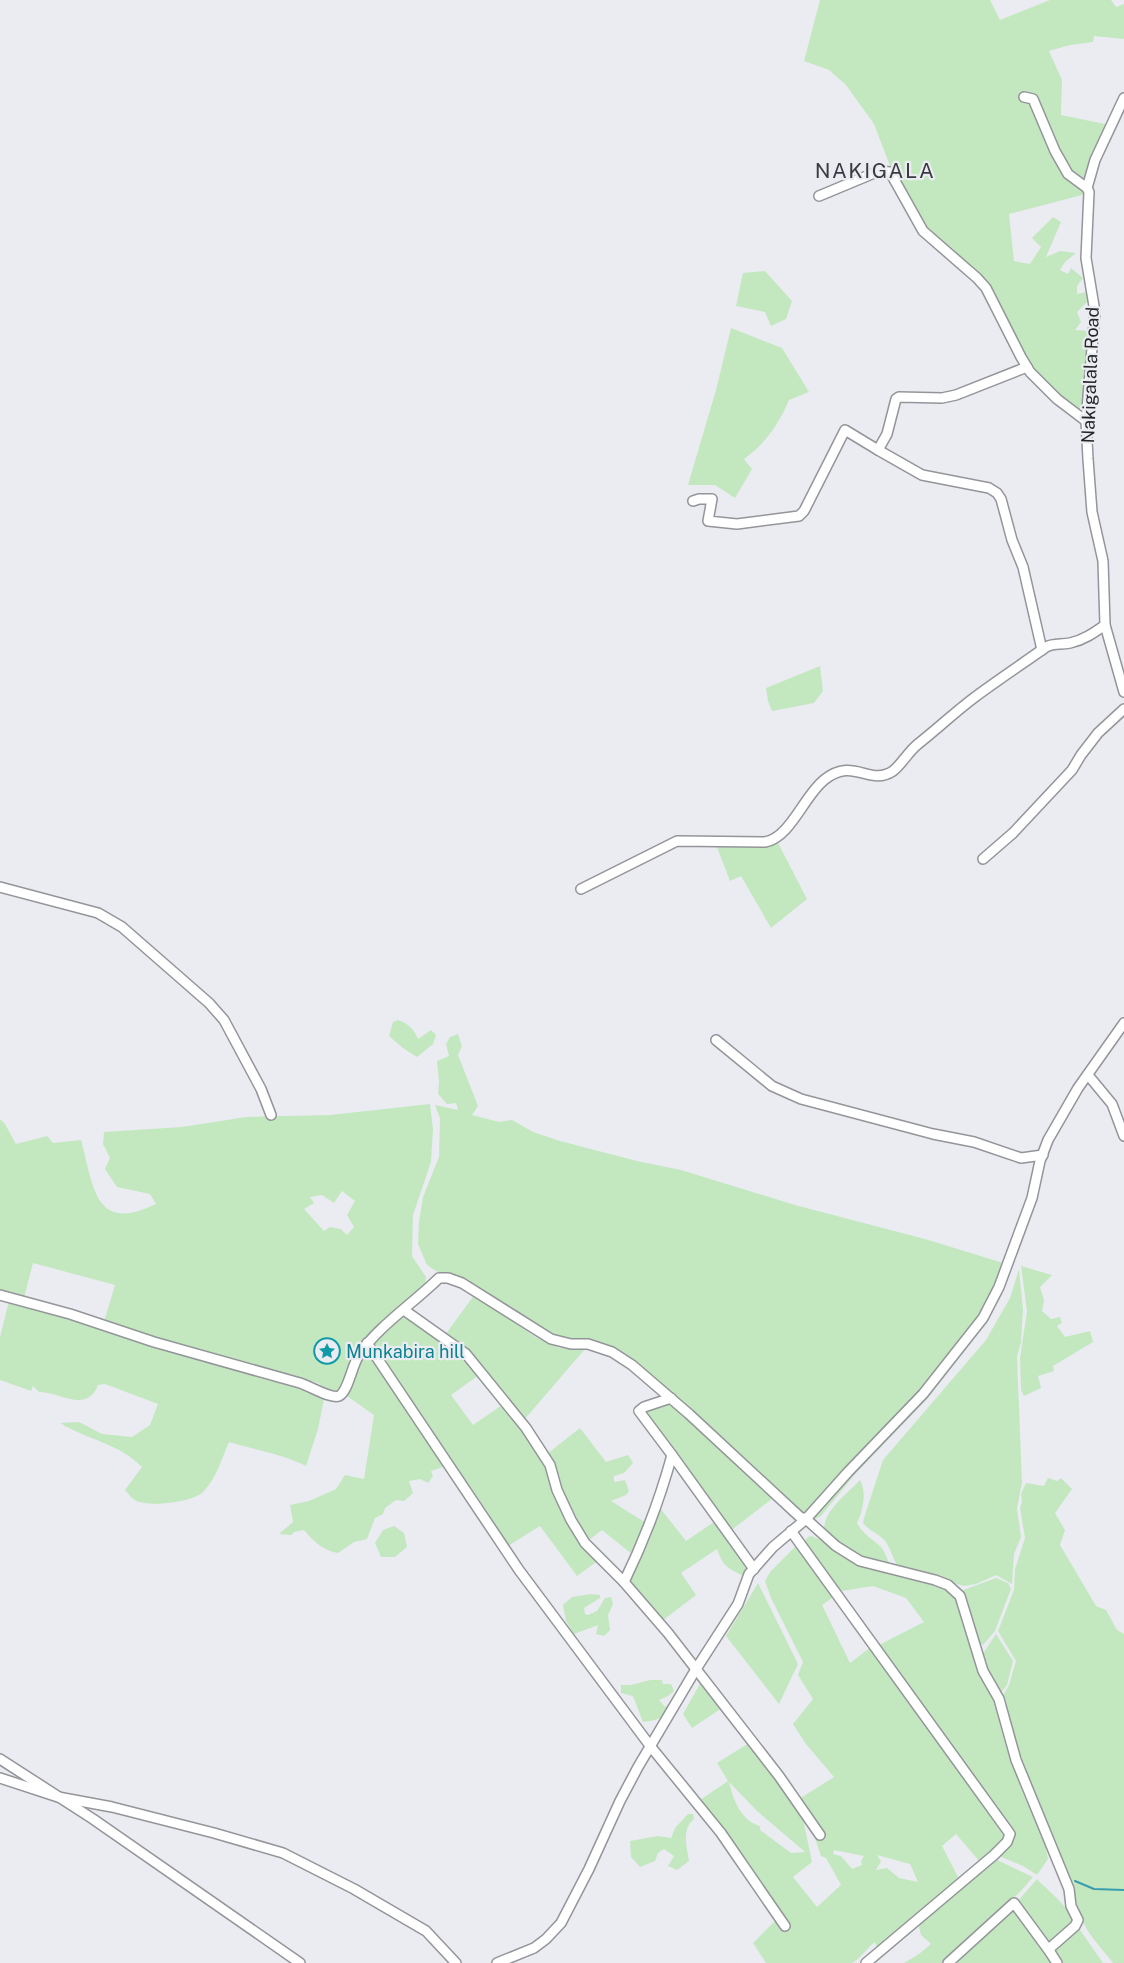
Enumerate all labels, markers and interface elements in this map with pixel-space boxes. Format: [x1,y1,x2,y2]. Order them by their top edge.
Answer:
district label: NAKIGALA [815,158,935,183]
street label: Nakigalala Road [1077,306,1103,444]
place icon: Munkabira hill [312,1336,342,1366]
place label: Munkabira hill [346,1341,465,1362]

